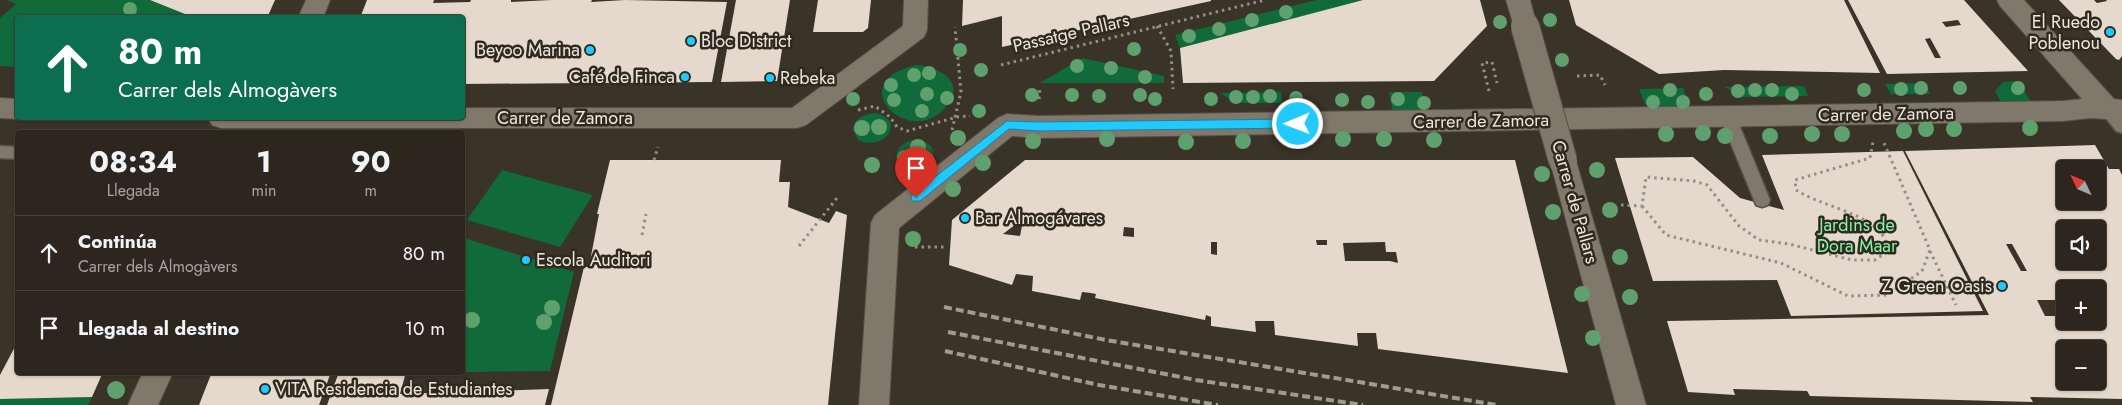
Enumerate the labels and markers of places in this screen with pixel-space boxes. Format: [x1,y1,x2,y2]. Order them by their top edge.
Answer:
place label: El Ruedo Poblenou [2028,9,2100,56]
marker: El Ruedo Poblenou [2104,26,2116,38]
place label: Bloc District [701,28,792,54]
marker: Bloc District [685,35,697,47]
place label: Beyoo Marina [476,37,580,63]
marker: Beyoo Marina [584,44,596,56]
place label: Café de Finca [569,64,675,90]
place label: Rebeka [780,65,835,91]
marker: Café de Finca [679,71,691,83]
marker: Rebeka [764,72,776,84]
pin [895,147,937,198]
place label: Bar Almogávares [975,205,1103,231]
marker: Bar Almogávares [959,212,971,224]
place label: Escola Auditori [536,247,651,273]
marker: Escola Auditori [520,254,532,266]
place label: Z Green Oasis [1881,273,1992,299]
marker: Z Green Oasis [1996,280,2008,292]
place label: VITA Residencia de Estudiantes [275,376,513,402]
marker: VITA Residencia de Estudiantes [259,383,271,395]

